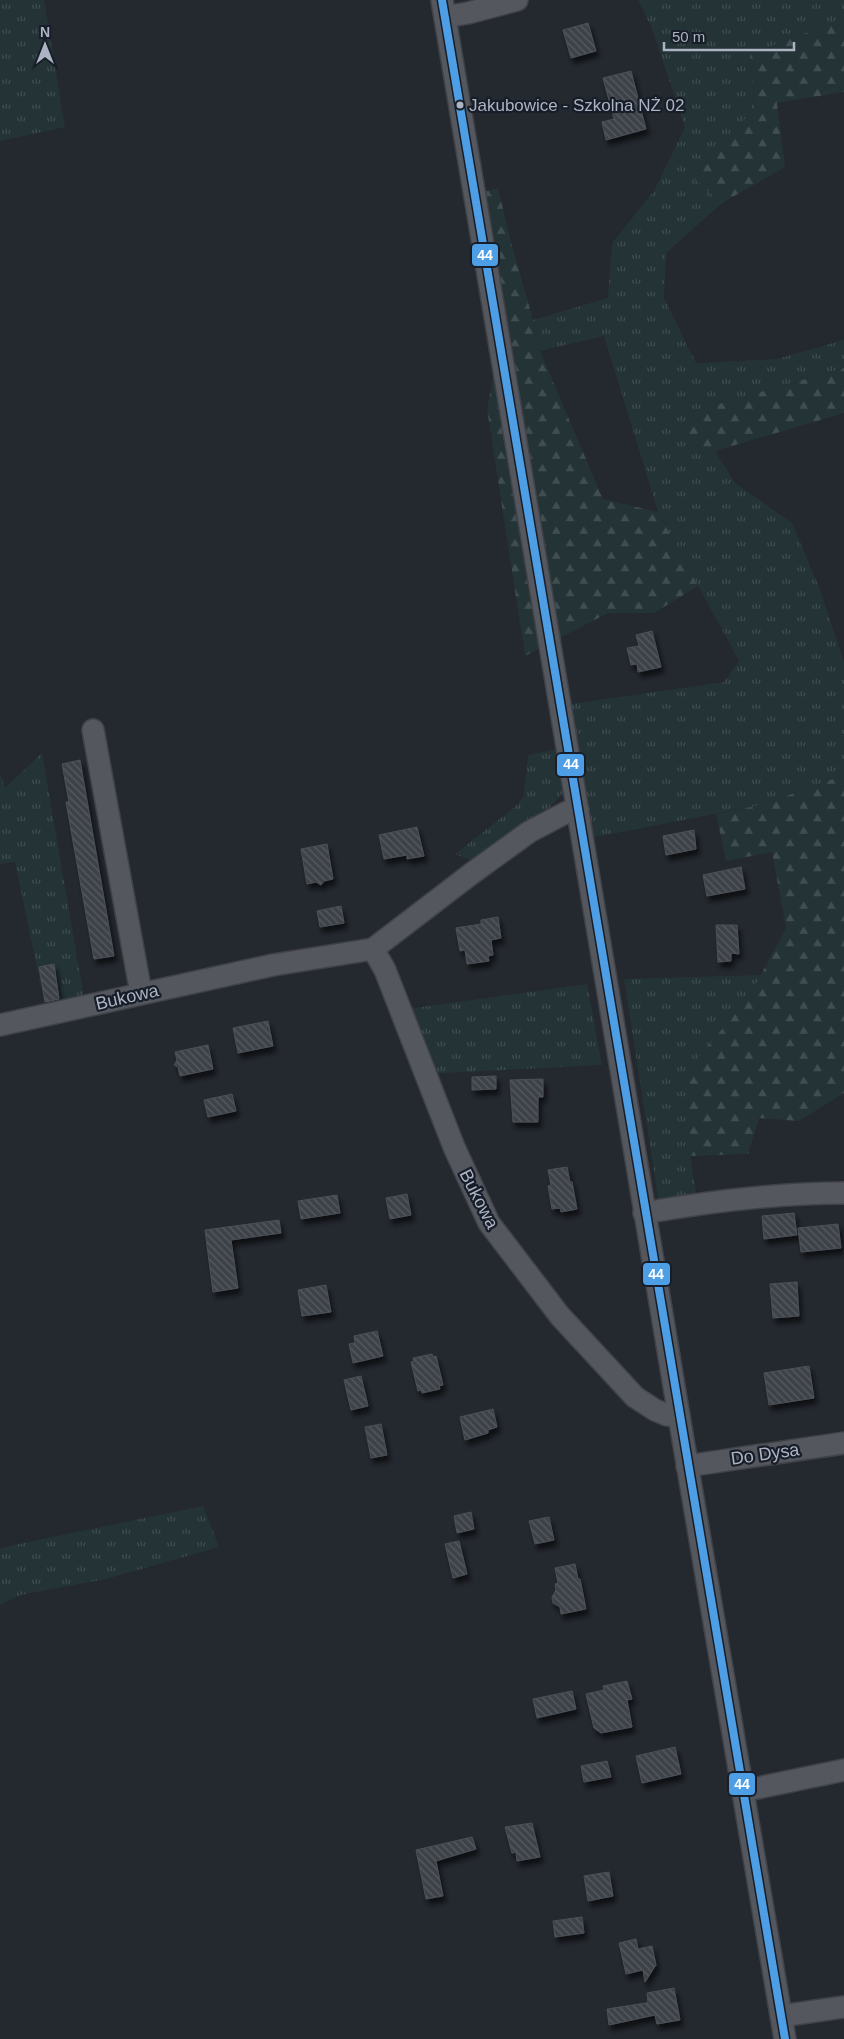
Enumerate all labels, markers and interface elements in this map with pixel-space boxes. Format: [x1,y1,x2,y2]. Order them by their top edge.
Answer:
north arrow [20,20,70,70]
scale bar [664,20,794,52]
text: N [40,24,50,40]
text: 50 m [672,28,705,45]
place label: Jakubowice - Szkolna NŻ 02 [469,96,684,115]
marker: Jakubowice - Szkolna NŻ 02 [455,100,465,110]
line badge: 44 [471,243,499,267]
text: 44 [477,247,493,263]
line badge: 44 [556,753,585,777]
text: 44 [563,756,579,772]
street label: Bukowa [94,980,161,1014]
street label: Bukowa [456,1166,503,1233]
line badge: 44 [642,1262,671,1286]
text: 44 [648,1266,664,1282]
street label: Do Dysa [729,1439,802,1469]
line badge: 44 [728,1772,756,1796]
text: 44 [734,1776,750,1792]

